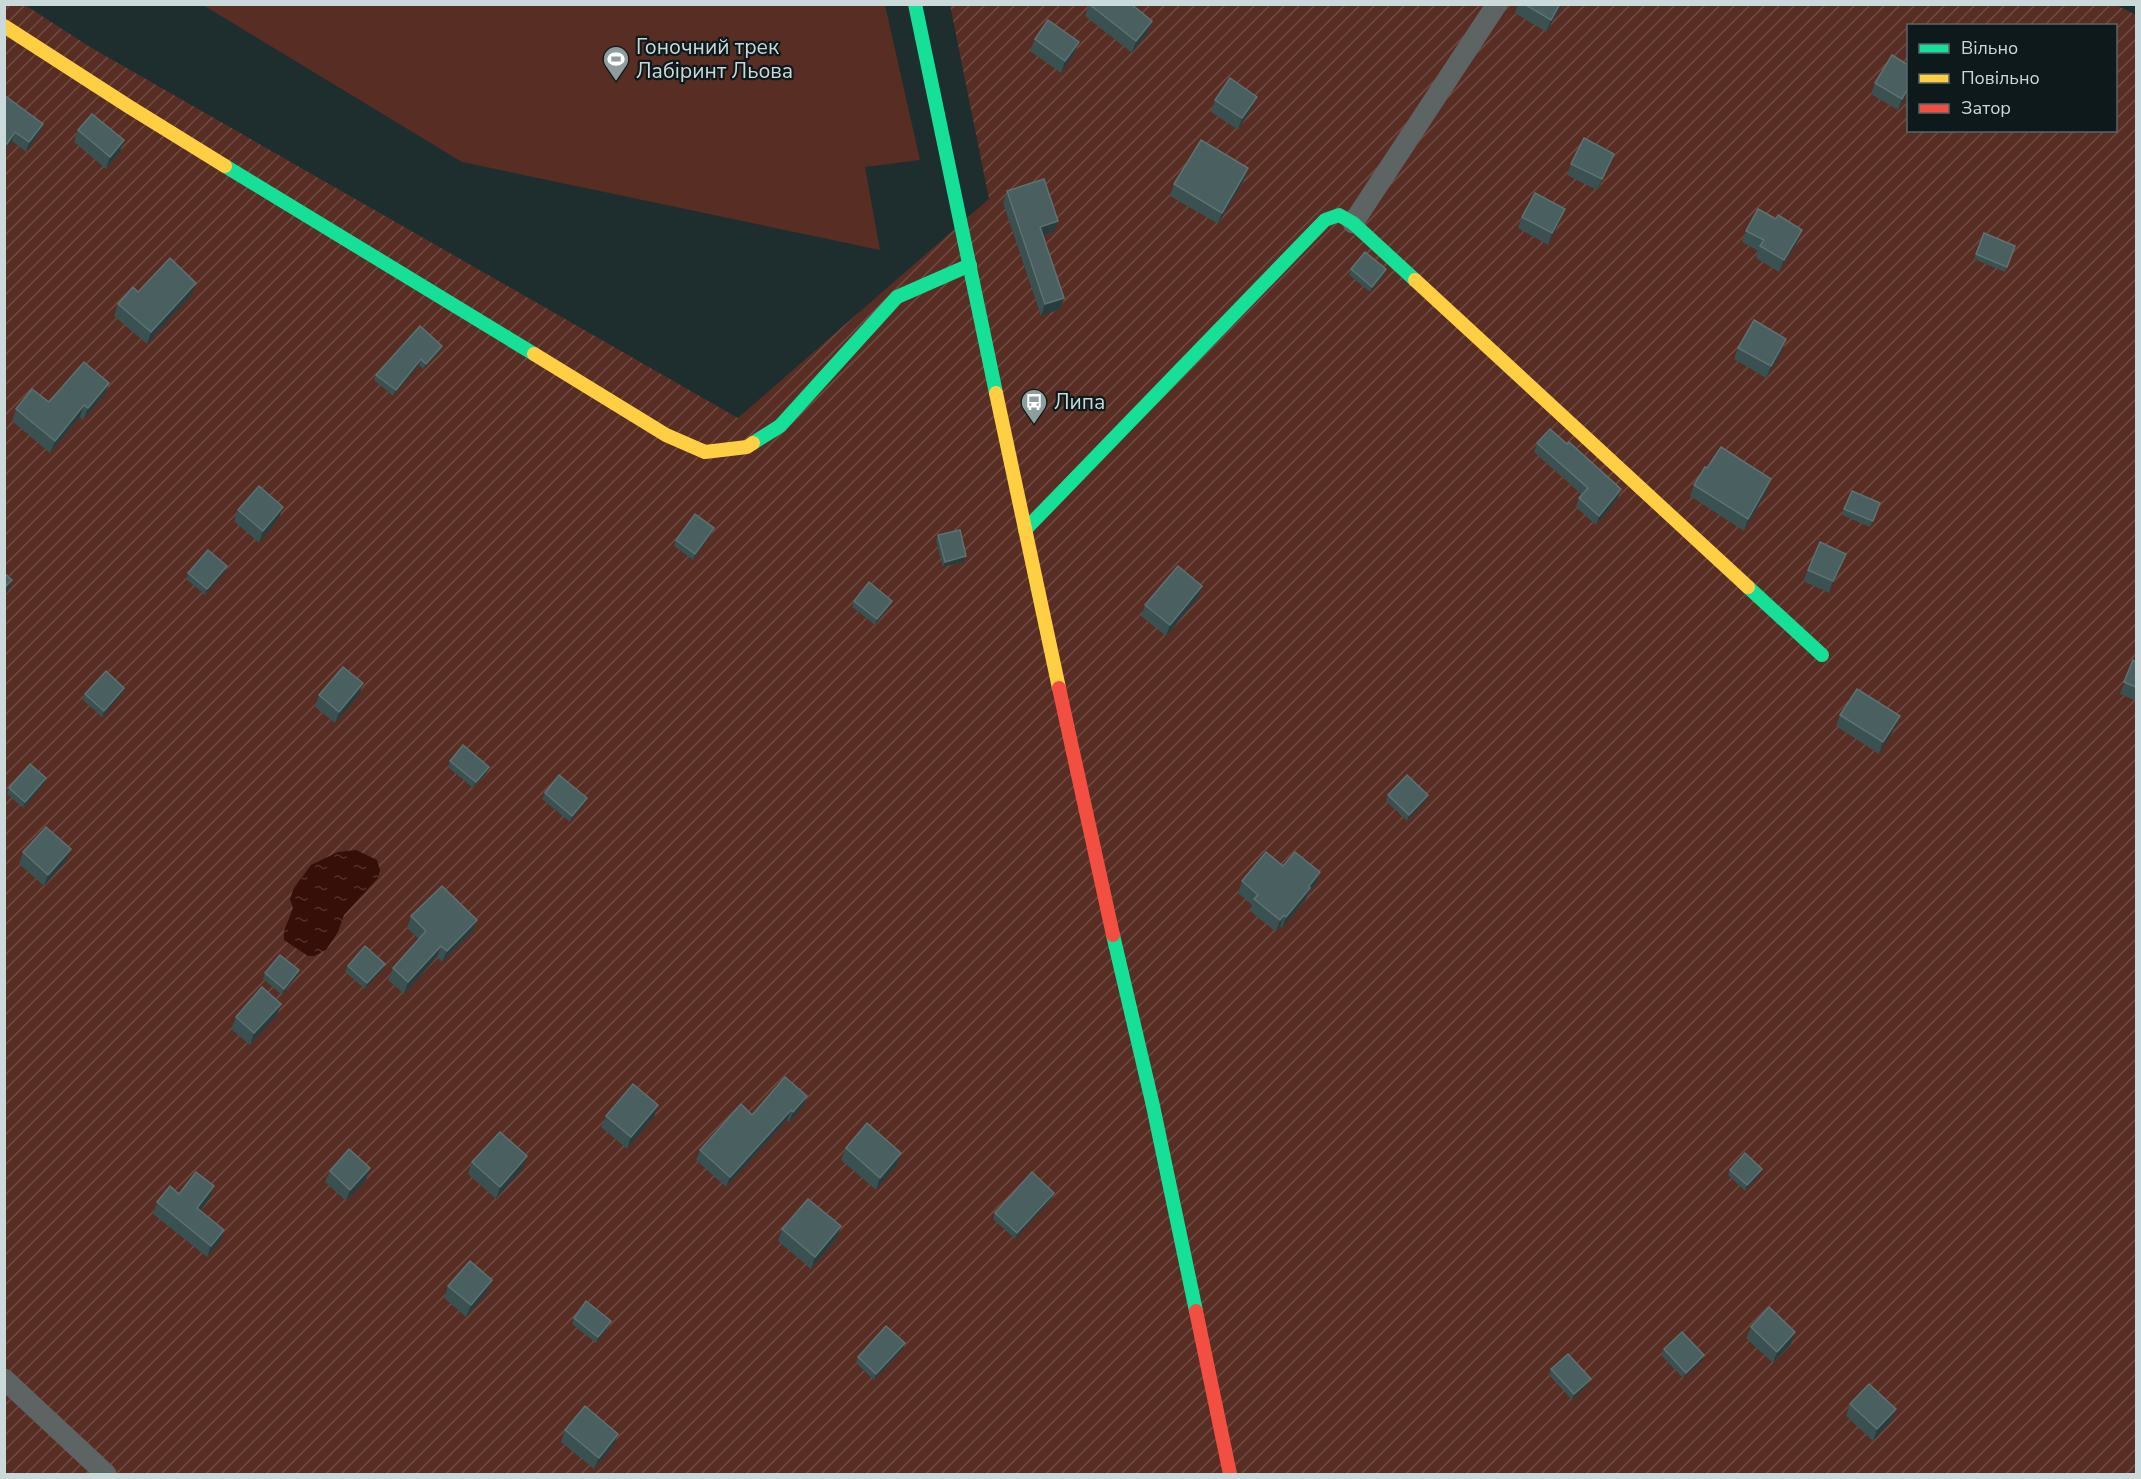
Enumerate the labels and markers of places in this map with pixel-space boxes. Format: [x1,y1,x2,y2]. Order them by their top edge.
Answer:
place label: Гоночний трек Лабіринт Льова [636,33,793,85]
sports icon: Гоночний трек Лабіринт Льова [601,44,631,82]
bus stop icon: Липа [1019,387,1049,425]
place label: Липа [1054,388,1105,416]

